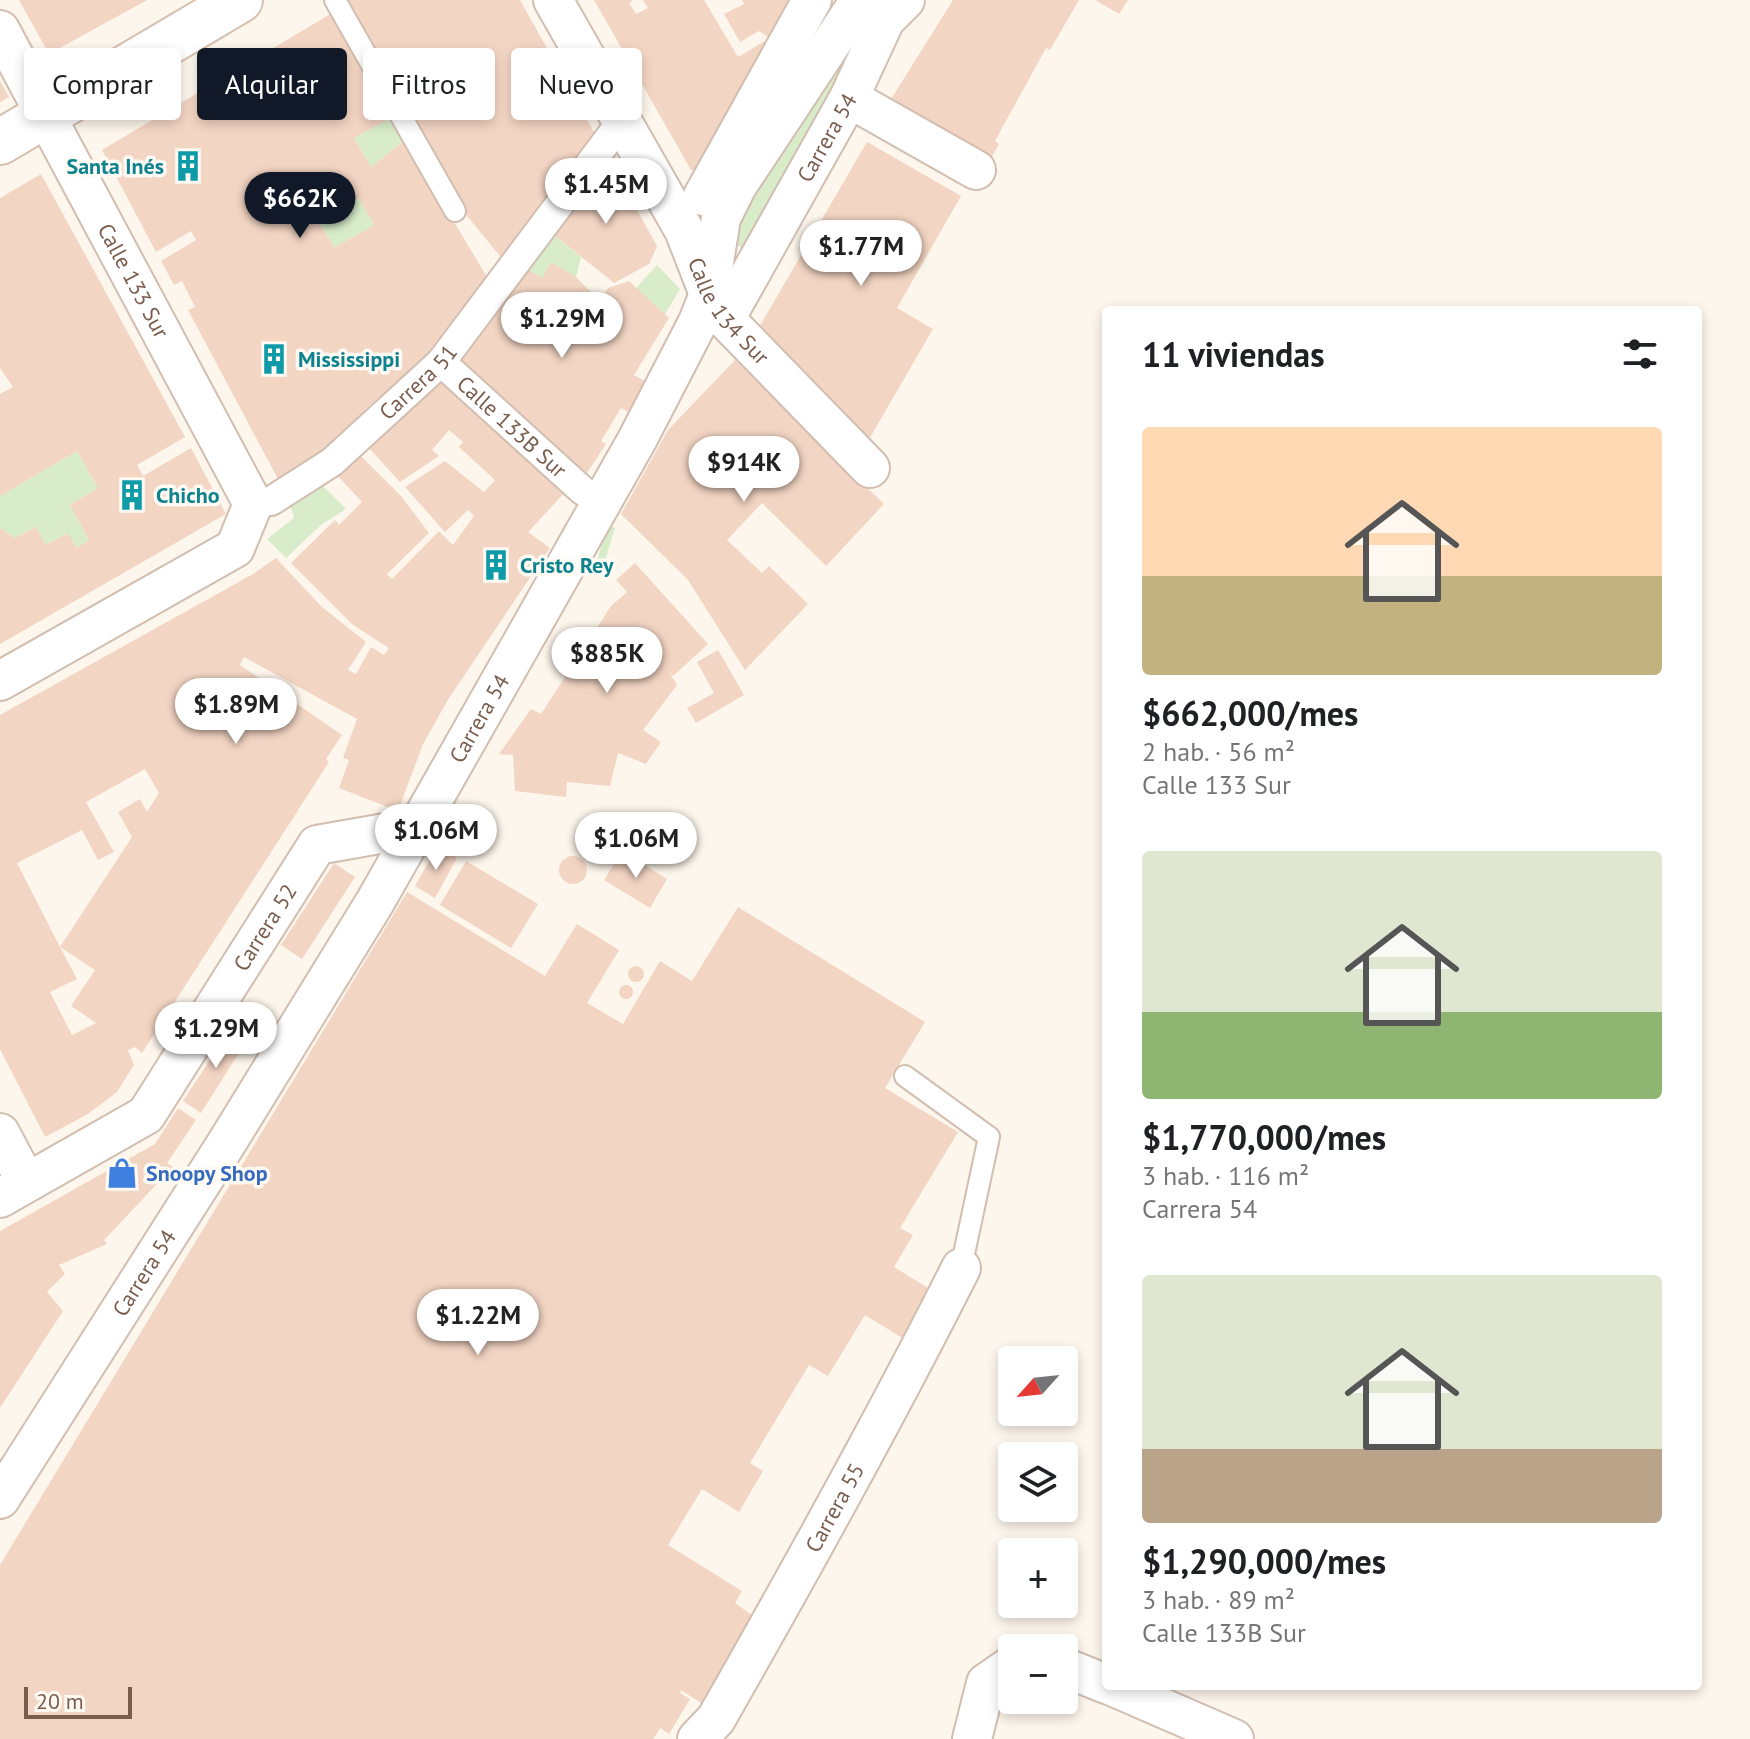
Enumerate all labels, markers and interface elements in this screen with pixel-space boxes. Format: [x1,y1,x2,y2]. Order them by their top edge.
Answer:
chip: Comprar [24,48,181,120]
chip: Alquilar [197,48,347,120]
chip: Filtros [363,48,495,120]
chip: Nuevo [511,48,642,120]
street label: Carrera 54 [791,88,863,187]
building icon: Santa Inés [171,149,205,183]
place label: Santa Inés [67,152,164,180]
pin: $1.45M [541,158,671,226]
text: $1.45M [563,167,649,200]
pin: $662K [244,172,356,240]
text: $662K [262,181,338,214]
street label: Calle 133 Sur [92,218,176,343]
pin: $1.77M [796,220,926,288]
text: $1.77M [818,229,904,262]
street label: Calle 134 Sur [682,253,776,371]
pin: $1.29M [497,292,627,360]
text: $1.29M [519,301,605,334]
text: 11 viviendas [1142,332,1325,376]
icon: filters [1618,332,1662,376]
street label: Carrera 51 [373,339,463,426]
building icon: Mississippi [257,342,291,376]
place label: Mississippi [298,345,400,373]
street label: Calle 133B Sur [451,370,573,484]
pin: $914K [688,436,800,504]
text: $914K [706,445,782,478]
building icon: Chicho [115,478,149,512]
icon: home [1330,479,1474,623]
place label: Chicho [156,481,220,509]
building icon: Cristo Rey [479,548,513,582]
place label: Cristo Rey [520,551,614,579]
pin: $885K [551,627,663,695]
text: $885K [569,636,645,669]
street label: Carrera 54 [443,669,515,768]
pin: $1.89M [171,678,301,746]
text: $1.89M [193,687,279,720]
text: $662,000/mes [1142,691,1358,735]
text: 2 hab. · 56 m² [1142,735,1295,768]
text: Calle 133 Sur [1142,768,1291,801]
pin: $1.06M [371,804,501,872]
pin: $1.06M [571,812,701,880]
text: $1.06M [393,813,479,846]
text: $1.06M [593,821,679,854]
street label: Carrera 52 [227,879,303,976]
icon: home [1330,903,1474,1047]
pin: $1.29M [151,1002,281,1070]
text: $1.29M [173,1011,259,1044]
text: $1,770,000/mes [1142,1115,1386,1159]
shop icon: Snoopy Shop [105,1156,139,1190]
place label: Snoopy Shop [146,1159,268,1187]
text: 3 hab. · 116 m² [1142,1159,1309,1192]
text: Carrera 54 [1142,1192,1257,1225]
street label: Carrera 54 [106,1224,182,1322]
pin: $1.22M [413,1289,543,1357]
text: $1.22M [435,1298,521,1331]
icon: home [1330,1327,1474,1471]
north arrow [998,1346,1078,1426]
map controls [998,1346,1078,1714]
button: layers [998,1442,1078,1522]
street label: Carrera 55 [799,1458,870,1557]
button: + [998,1538,1078,1618]
text: $1,290,000/mes [1142,1539,1386,1583]
text: 3 hab. · 89 m² [1142,1583,1295,1616]
text: Calle 133B Sur [1142,1616,1306,1649]
button: − [998,1634,1078,1714]
scale bar [24,1683,132,1719]
text: 20 m [36,1687,84,1715]

